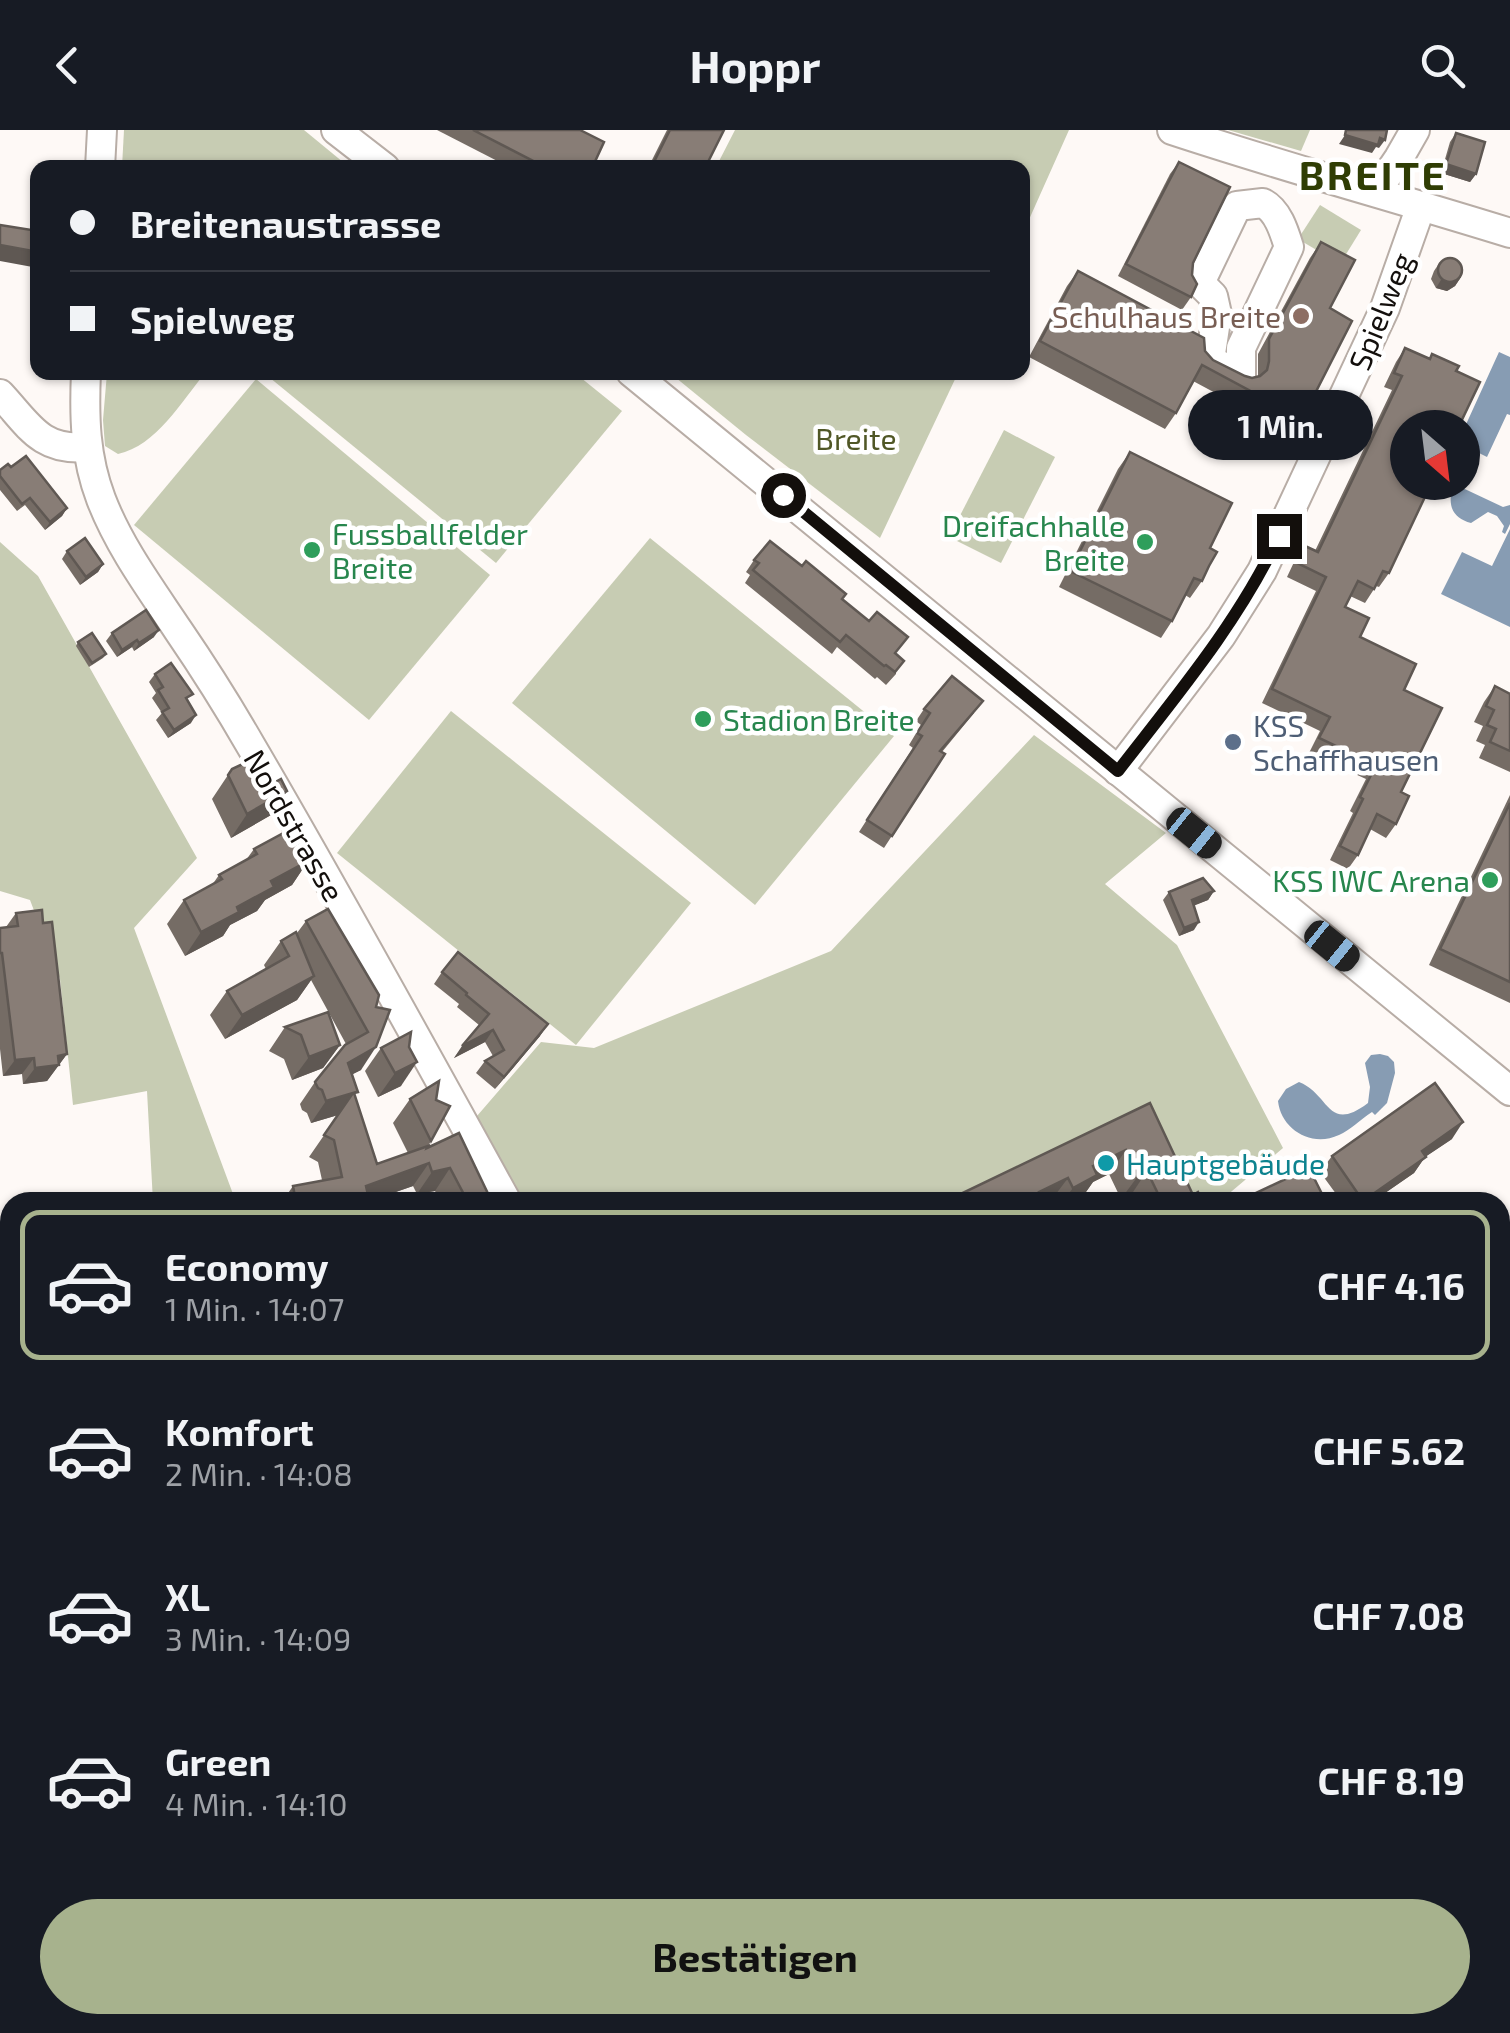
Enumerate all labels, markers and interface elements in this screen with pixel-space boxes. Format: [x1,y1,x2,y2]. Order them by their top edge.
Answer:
icon: back [40,38,95,93]
text: Hoppr [690,38,820,92]
icon: search [1415,38,1470,93]
district label: BREITE [1299,150,1447,198]
text: Breitenaustrasse [130,200,442,246]
street label: Spielweg [1340,247,1420,375]
text: Spielweg [130,296,294,342]
place label: Schulhaus Breite [1052,298,1281,334]
marker: Schulhaus Breite [1290,305,1312,327]
callout: 1 Min. [1186,391,1372,461]
text: 1 Min. [1238,406,1323,444]
north arrow [1390,410,1480,500]
map controls [1390,410,1480,500]
park label: Breite [815,420,897,456]
route start [761,473,806,518]
place label: Dreifachhalle Breite [942,507,1125,577]
route end [1257,514,1302,559]
place label: Fussballfelder Breite [332,515,528,585]
marker: Dreifachhalle Breite [1134,531,1156,553]
marker: Fussballfelder Breite [301,539,323,561]
place label: Stadion Breite [723,701,915,737]
place label: KSS Schaffhausen [1253,707,1440,777]
marker: Stadion Breite [692,708,714,730]
marker: KSS Schaffhausen [1222,731,1244,753]
street label: Nordstrasse [237,743,353,907]
car [1161,802,1227,864]
place label: KSS IWC Arena [1272,862,1470,898]
marker: KSS IWC Arena [1479,869,1501,891]
car [1299,915,1365,977]
place label: Hauptgebäude [1126,1145,1325,1181]
marker: Hauptgebäude [1095,1152,1117,1174]
icon: car [45,1240,135,1330]
text: Economy [165,1243,329,1289]
text: CHF 4.16 [1317,1262,1465,1308]
text: 1 Min. · 14:07 [165,1289,344,1327]
icon: car [45,1405,135,1495]
text: Komfort [165,1408,314,1454]
text: CHF 5.62 [1313,1427,1465,1473]
text: 2 Min. · 14:08 [165,1454,353,1492]
icon: car [45,1570,135,1660]
text: XL [165,1573,210,1619]
text: CHF 7.08 [1312,1592,1465,1638]
text: 3 Min. · 14:09 [165,1619,351,1657]
icon: car [45,1735,135,1825]
text: Green [165,1738,271,1784]
text: CHF 8.19 [1318,1757,1465,1803]
text: 4 Min. · 14:10 [165,1784,348,1822]
button: Bestätigen [40,1899,1470,2014]

